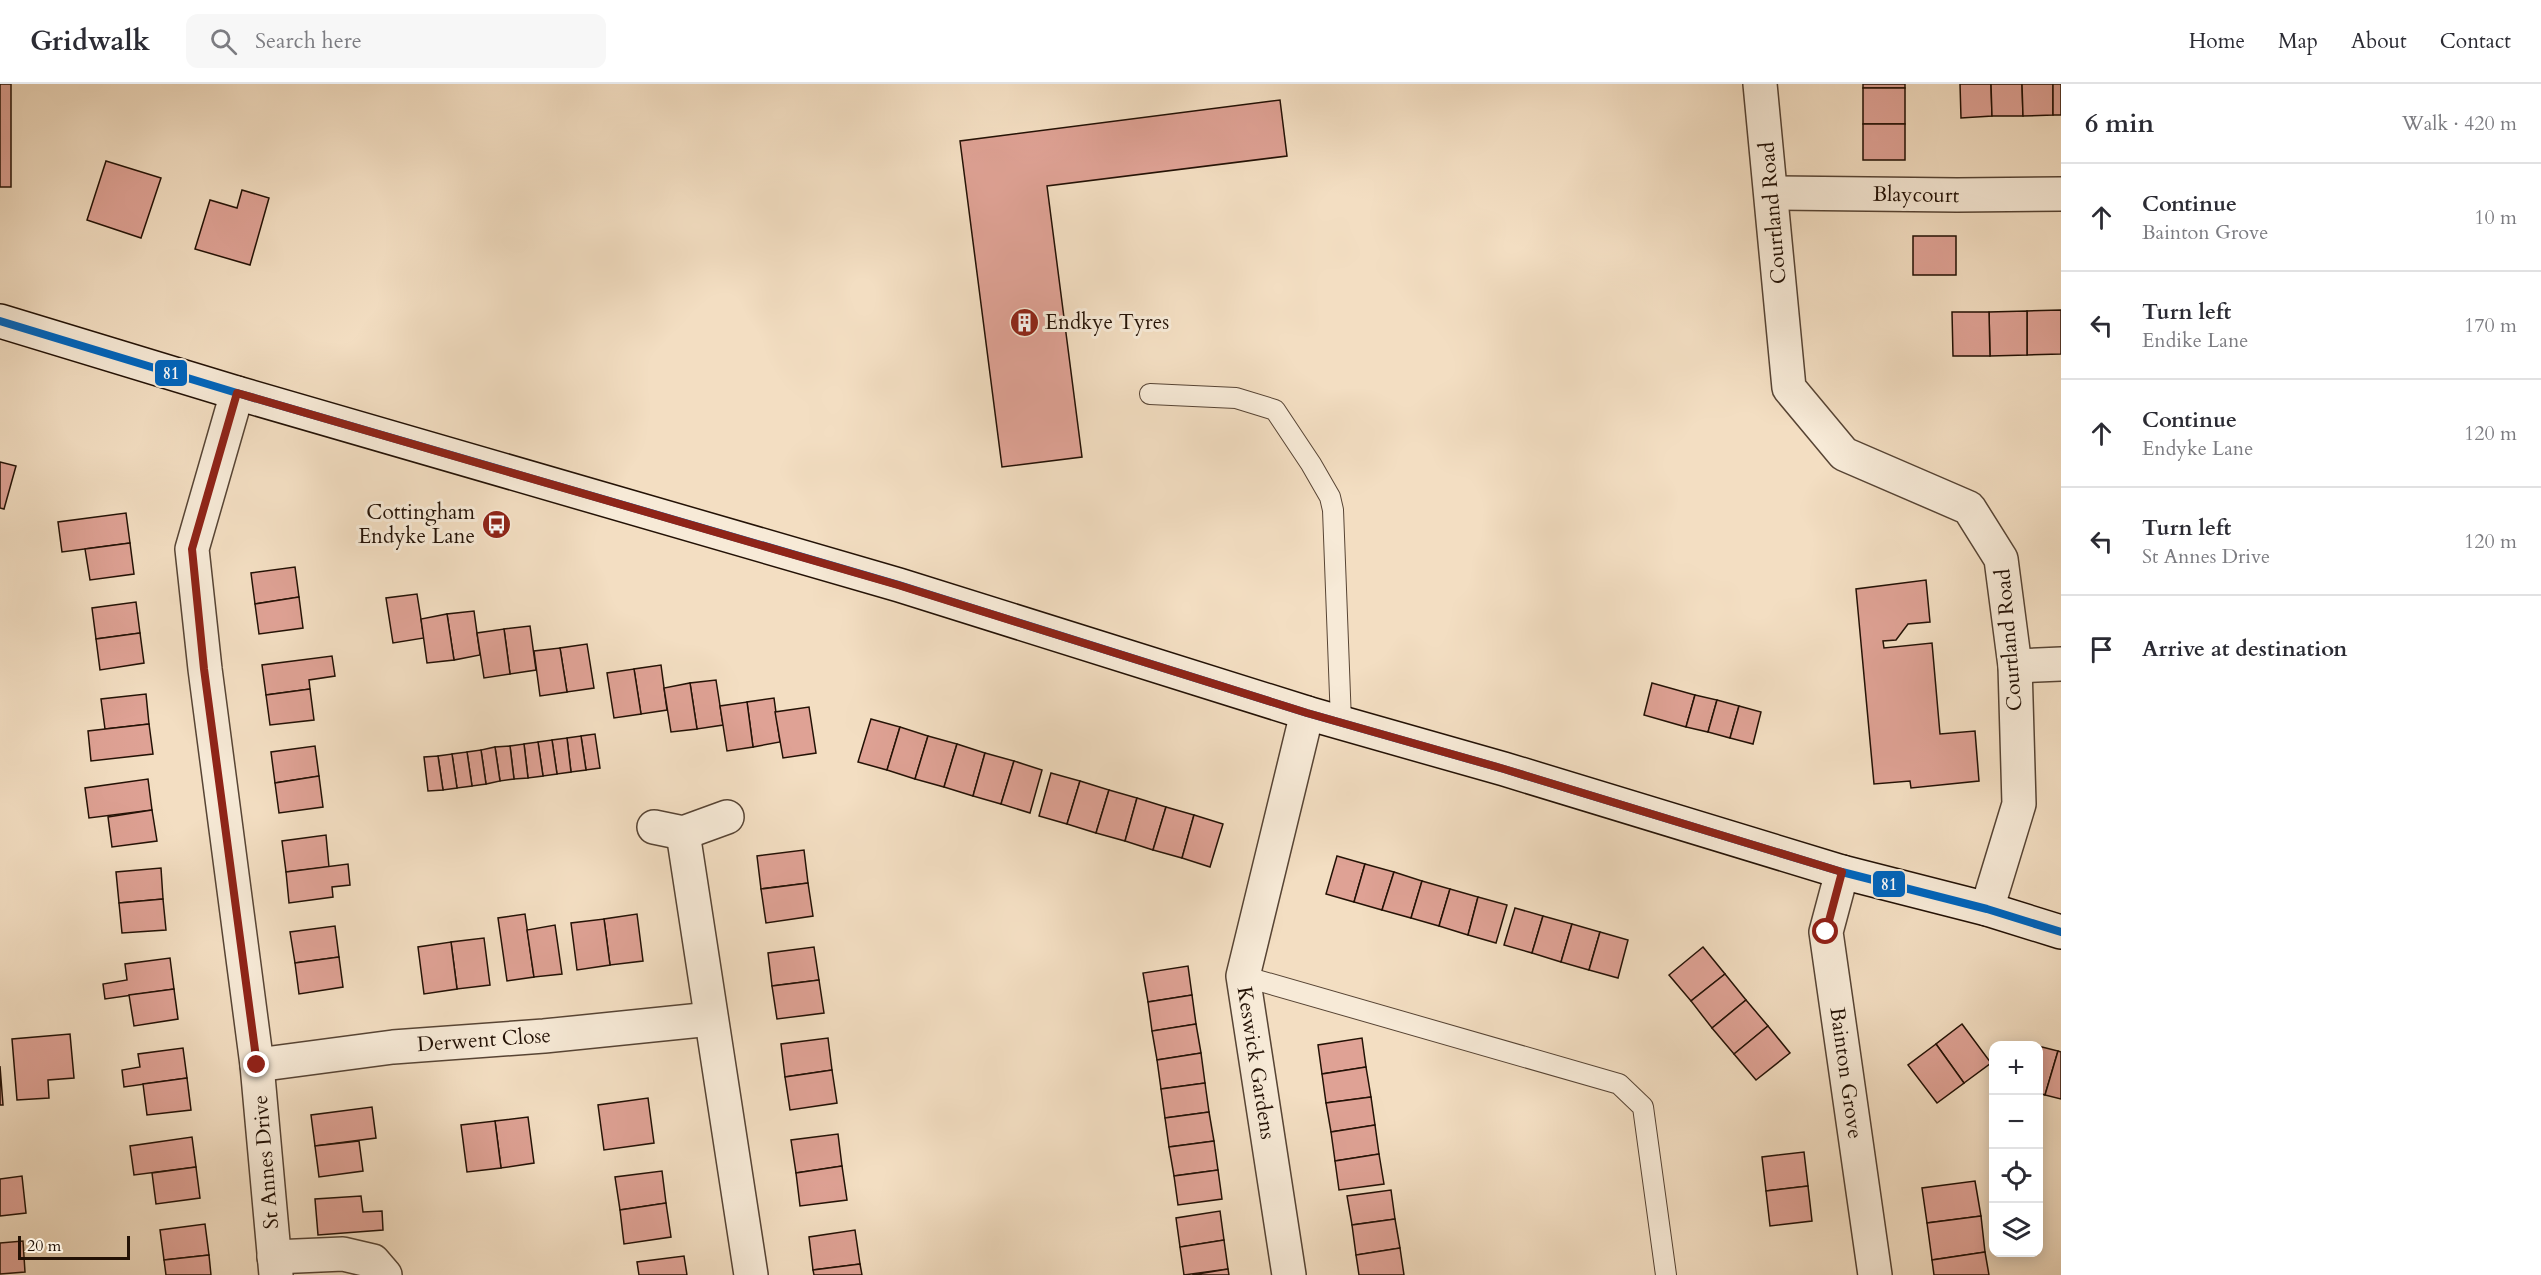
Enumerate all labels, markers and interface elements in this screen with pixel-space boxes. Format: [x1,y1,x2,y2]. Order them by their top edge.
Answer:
search box [186,14,606,68]
text: Gridwalk [30,22,150,60]
icon: search [207,25,240,58]
text: Search here [255,26,362,56]
text: Home [2189,27,2245,56]
text: Map [2278,27,2318,56]
text: About [2351,27,2407,56]
text: Contact [2440,27,2511,56]
text: 6 min [2085,106,2154,141]
text: Walk · 420 m [2402,110,2517,137]
street label: Courtland Road [1752,141,1794,285]
street label: Blaycourt [1872,180,1960,210]
text: Continue [2142,189,2237,219]
icon: ahead [2085,201,2118,234]
text: 10 m [2474,204,2517,231]
text: Bainton Grove [2142,219,2268,246]
text: Turn left [2142,297,2231,327]
building icon: Endkye Tyres [1008,306,1040,338]
place label: Endkye Tyres [1045,308,1169,337]
icon: left [2085,309,2118,342]
text: 170 m [2464,312,2517,339]
text: Endike Lane [2142,327,2248,354]
line badge: 81 [154,359,188,387]
text: 81 [163,363,179,385]
text: Continue [2142,405,2237,435]
icon: ahead [2085,417,2118,450]
text: 120 m [2464,420,2517,447]
text: Endyke Lane [2142,435,2253,462]
place label: Cottingham Endyke Lane [358,498,475,551]
bus stop icon: Cottingham Endyke Lane [480,508,512,540]
text: Turn left [2142,513,2231,543]
icon: left [2085,525,2118,558]
text: 120 m [2464,528,2517,555]
text: St Annes Drive [2142,543,2270,570]
street label: Courtland Road [1988,568,2030,712]
icon: arrive [2085,633,2118,666]
text: Arrive at destination [2142,634,2347,664]
line badge: 81 [1872,870,1906,898]
text: 81 [1881,874,1897,896]
route start [1812,918,1838,944]
street label: Keswick Gardens [1230,984,1282,1142]
street label: Bainton Grove [1822,1005,1870,1141]
street label: Derwent Close [416,1021,552,1059]
map controls [1989,1041,2043,1257]
button: + [1989,1041,2043,1095]
route end [243,1051,269,1077]
street label: St Annes Drive [246,1094,286,1230]
button: − [1989,1095,2043,1149]
button: locate [1989,1149,2043,1203]
button: layers [1989,1203,2043,1257]
scale bar [18,1233,130,1260]
text: 20 m [27,1235,61,1257]

